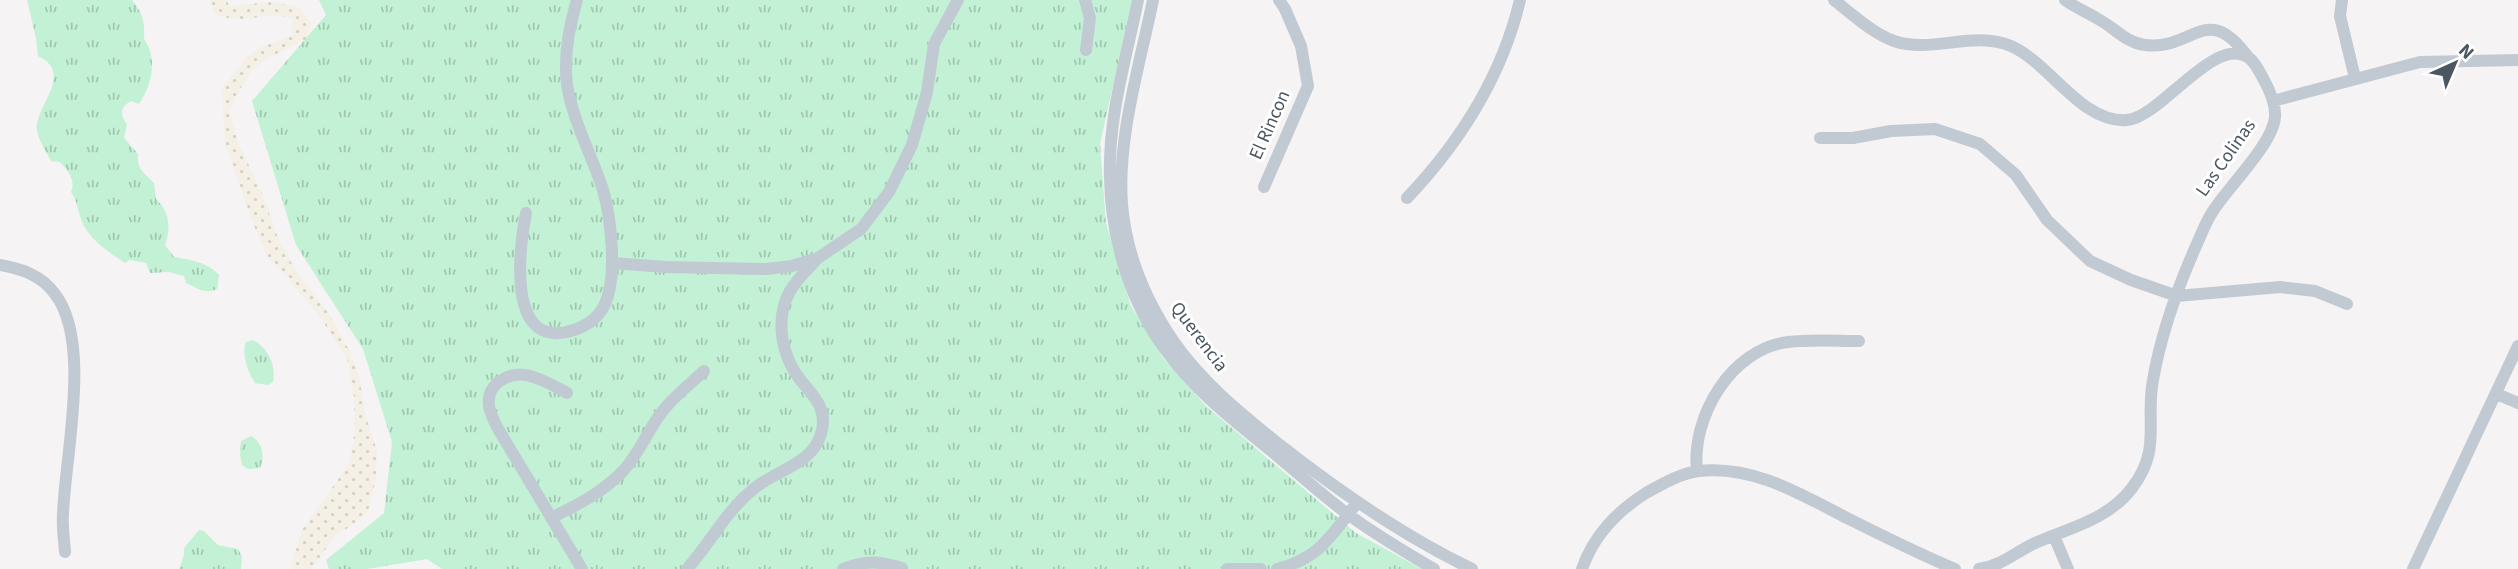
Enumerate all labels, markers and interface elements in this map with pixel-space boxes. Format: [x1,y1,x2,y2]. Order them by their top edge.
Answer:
north arrow [2420,28,2490,98]
text: N [2452,38,2480,66]
street label: El Rincon [1243,86,1297,164]
street label: Las Colinas [2189,114,2263,202]
street label: Querencia [1164,296,1234,378]

